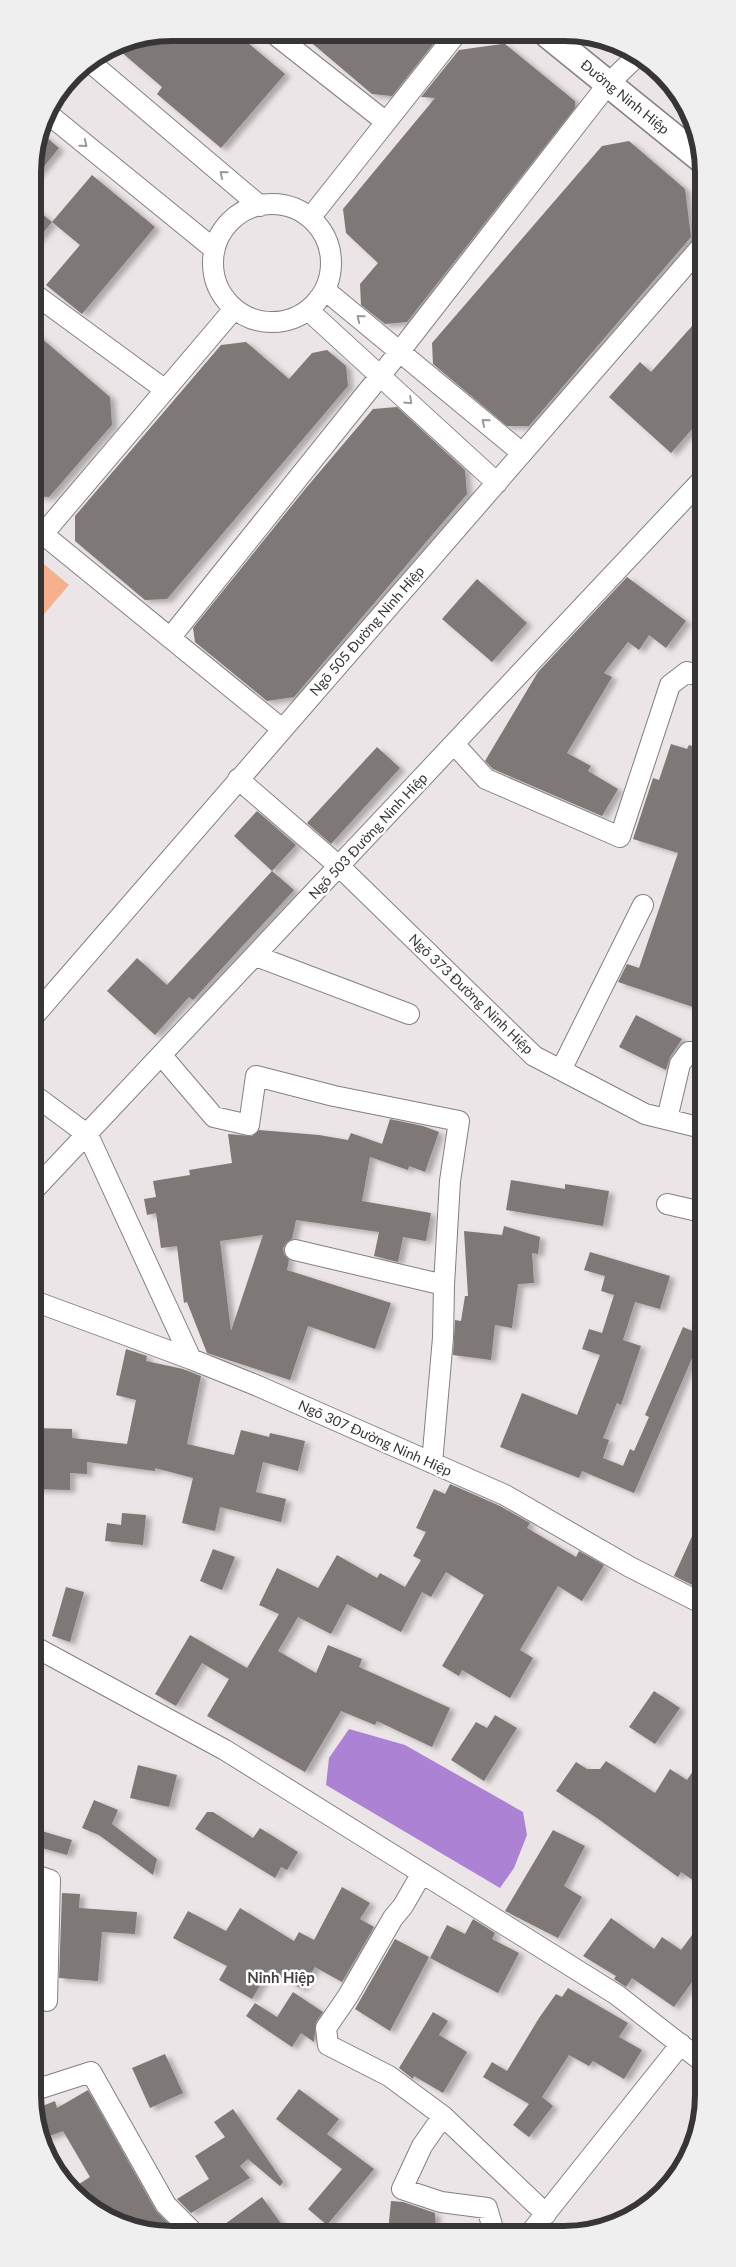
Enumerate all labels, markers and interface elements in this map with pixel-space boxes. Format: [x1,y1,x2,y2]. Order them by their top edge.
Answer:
street label: Đường Ninh Hiệp [578,56,673,138]
one-way arrow [79,138,88,147]
one-way arrow [219,171,228,180]
one-way arrow [356,314,365,323]
one-way arrow [403,396,412,405]
one-way arrow [481,418,490,427]
street label: Ngõ 505 Đường Ninh Hiệp [306,562,428,699]
street label: Ngõ 503 Đường Ninh Hiệp [305,769,431,902]
street label: Ngõ 373 Đường Ninh Hiệp [406,930,537,1058]
street label: Ngõ 307 Đường Ninh Hiệp [296,1396,455,1479]
district label: Ninh Hiệp [247,1968,315,1986]

